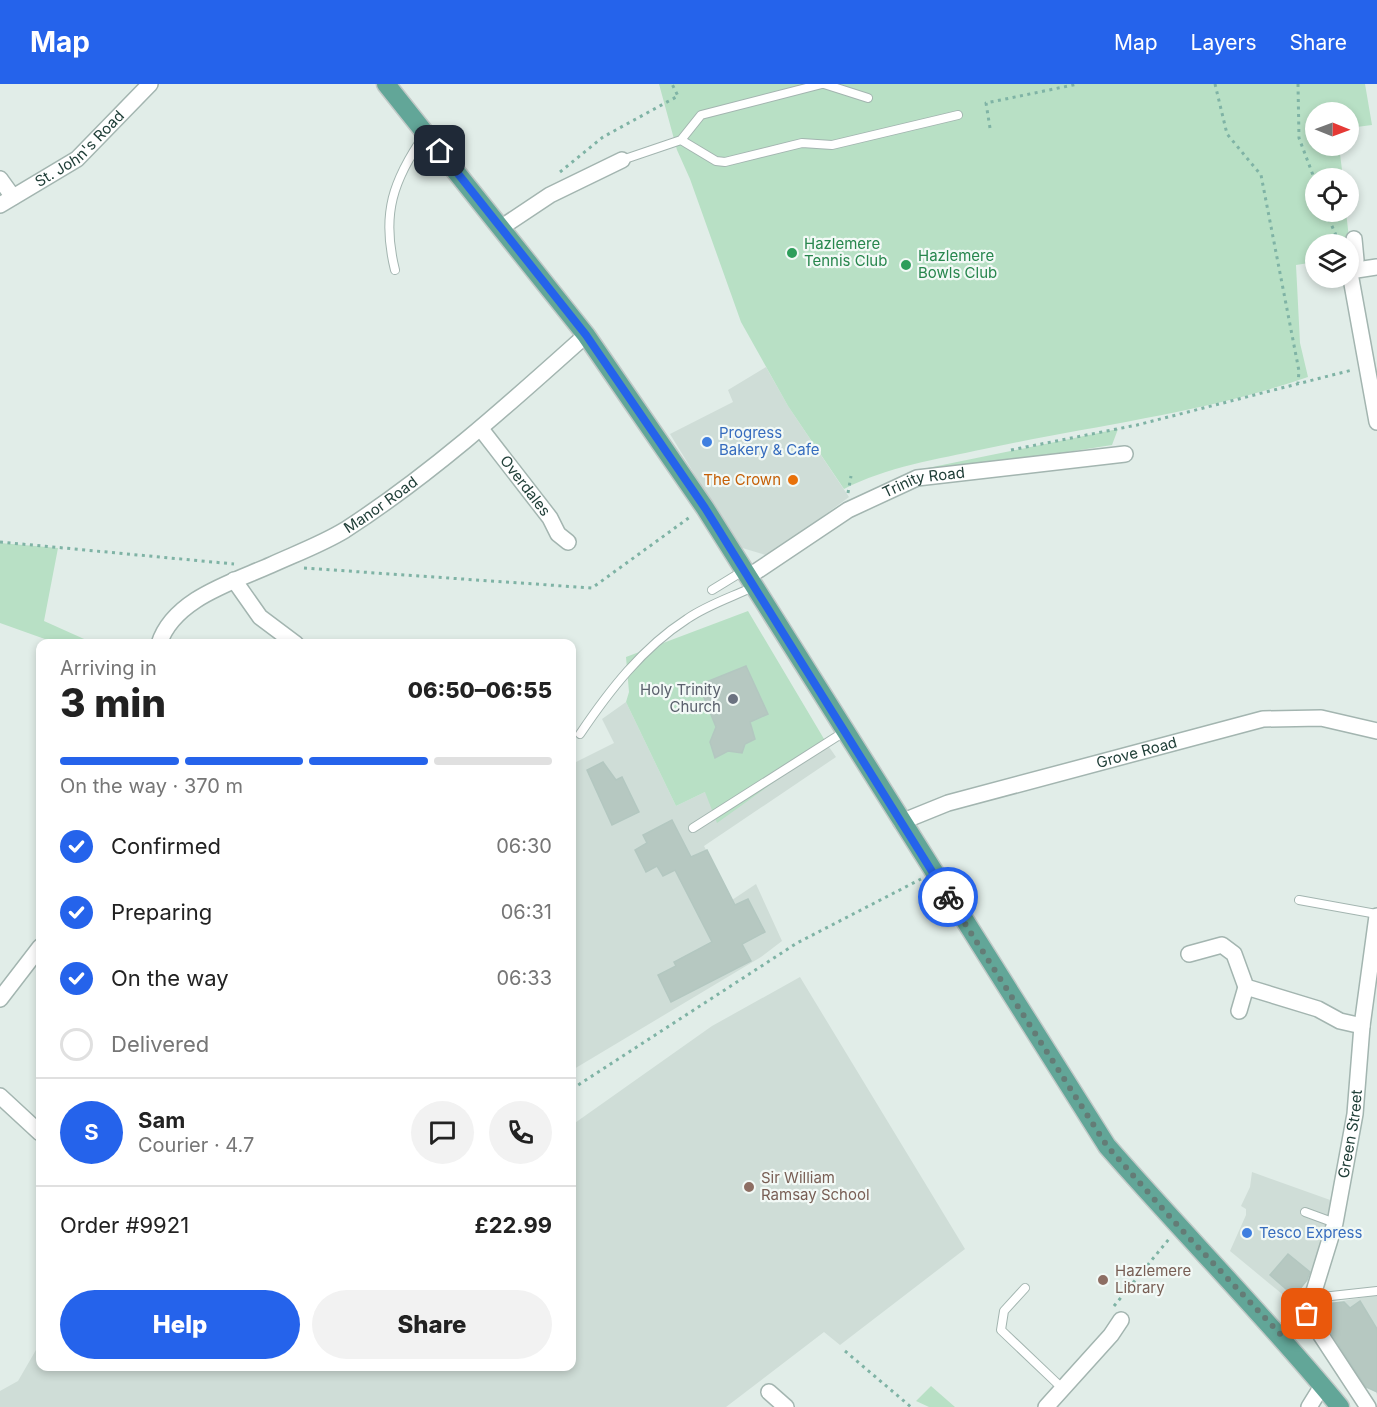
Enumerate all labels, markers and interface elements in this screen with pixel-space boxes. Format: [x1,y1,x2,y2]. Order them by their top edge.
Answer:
text: Map [30,25,90,59]
text: Map [1114,30,1158,55]
text: Layers [1191,30,1257,55]
text: Share [1290,30,1347,55]
north arrow [1305,102,1359,156]
map controls [1305,102,1359,288]
street label: St. John's Road [31,106,128,191]
pin [414,125,465,176]
icon: home [423,134,456,167]
button: locate [1305,168,1359,222]
place label: Hazlemere Tennis Club [804,234,887,270]
button: layers [1305,234,1359,288]
marker: Hazlemere Tennis Club [785,246,799,260]
place label: Hazlemere Bowls Club [918,246,997,282]
marker: Hazlemere Bowls Club [899,258,913,272]
place label: Progress Bakery & Cafe [719,423,820,459]
marker: Progress Bakery & Cafe [700,435,714,449]
street label: Overdales [496,451,555,520]
street label: Trinity Road [879,463,966,502]
place label: The Crown [703,470,781,489]
street label: Manor Road [340,472,421,537]
marker: The Crown [786,473,800,487]
text: Arriving in [60,656,157,680]
text: 06:50–06:55 [408,677,552,703]
text: 3 min [60,679,166,726]
place label: Holy Trinity Church [640,680,722,716]
marker: Holy Trinity Church [726,692,740,706]
street label: Grove Road [1094,732,1179,772]
text: On the way · 370 m [60,774,243,798]
icon: check [60,830,93,863]
text: Confirmed [111,833,221,859]
text: 06:30 [496,834,552,858]
courier [918,867,978,927]
icon: bike [932,881,965,914]
icon: check [60,896,93,929]
text: Preparing [111,899,212,925]
text: 06:31 [501,900,552,924]
icon: check [60,962,93,995]
text: On the way [111,965,229,991]
text: 06:33 [497,966,552,990]
text: Delivered [111,1031,209,1057]
street label: Green Street [1333,1089,1366,1180]
button: chat [411,1101,474,1164]
button: phone [489,1101,552,1164]
text: Sam [138,1107,185,1133]
text: S [84,1119,99,1145]
text: Courier · 4.7 [138,1133,254,1157]
place label: Sir William Ramsay School [761,1168,870,1204]
marker: Sir William Ramsay School [742,1180,756,1194]
text: Order #9921 [60,1212,189,1238]
text: £22.99 [475,1212,552,1238]
place label: Tesco Express [1259,1223,1362,1242]
marker: Tesco Express [1240,1226,1254,1240]
place label: Hazlemere Library [1115,1261,1191,1297]
marker: Hazlemere Library [1096,1273,1110,1287]
pin [1281,1288,1332,1339]
button: Help [60,1290,300,1359]
button: Share [312,1290,552,1359]
icon: bag [1290,1297,1323,1330]

